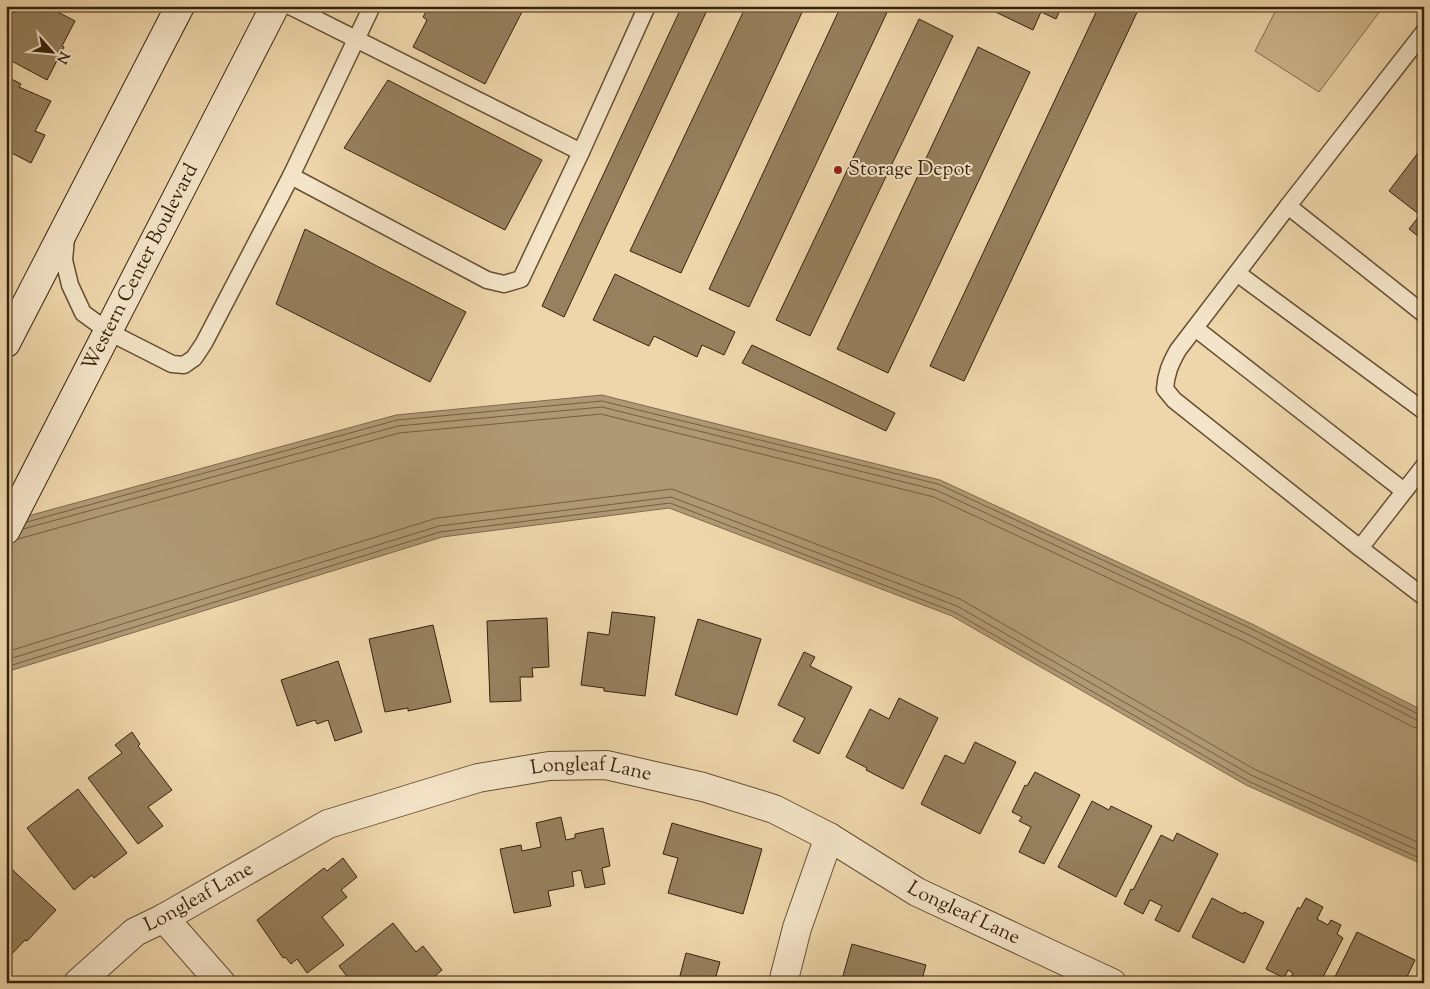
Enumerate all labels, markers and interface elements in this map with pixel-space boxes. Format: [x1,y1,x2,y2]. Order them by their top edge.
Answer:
north arrow [28,28,78,78]
text: N [50,47,73,67]
place label: Storage Depot [848,156,971,185]
street label: Western Center Boulevard [75,159,206,376]
marker: Storage Depot [832,164,844,176]
street label: Longleaf Lane [528,750,654,789]
street label: Longleaf Lane [139,855,259,940]
street label: Longleaf Lane [901,875,1025,952]

